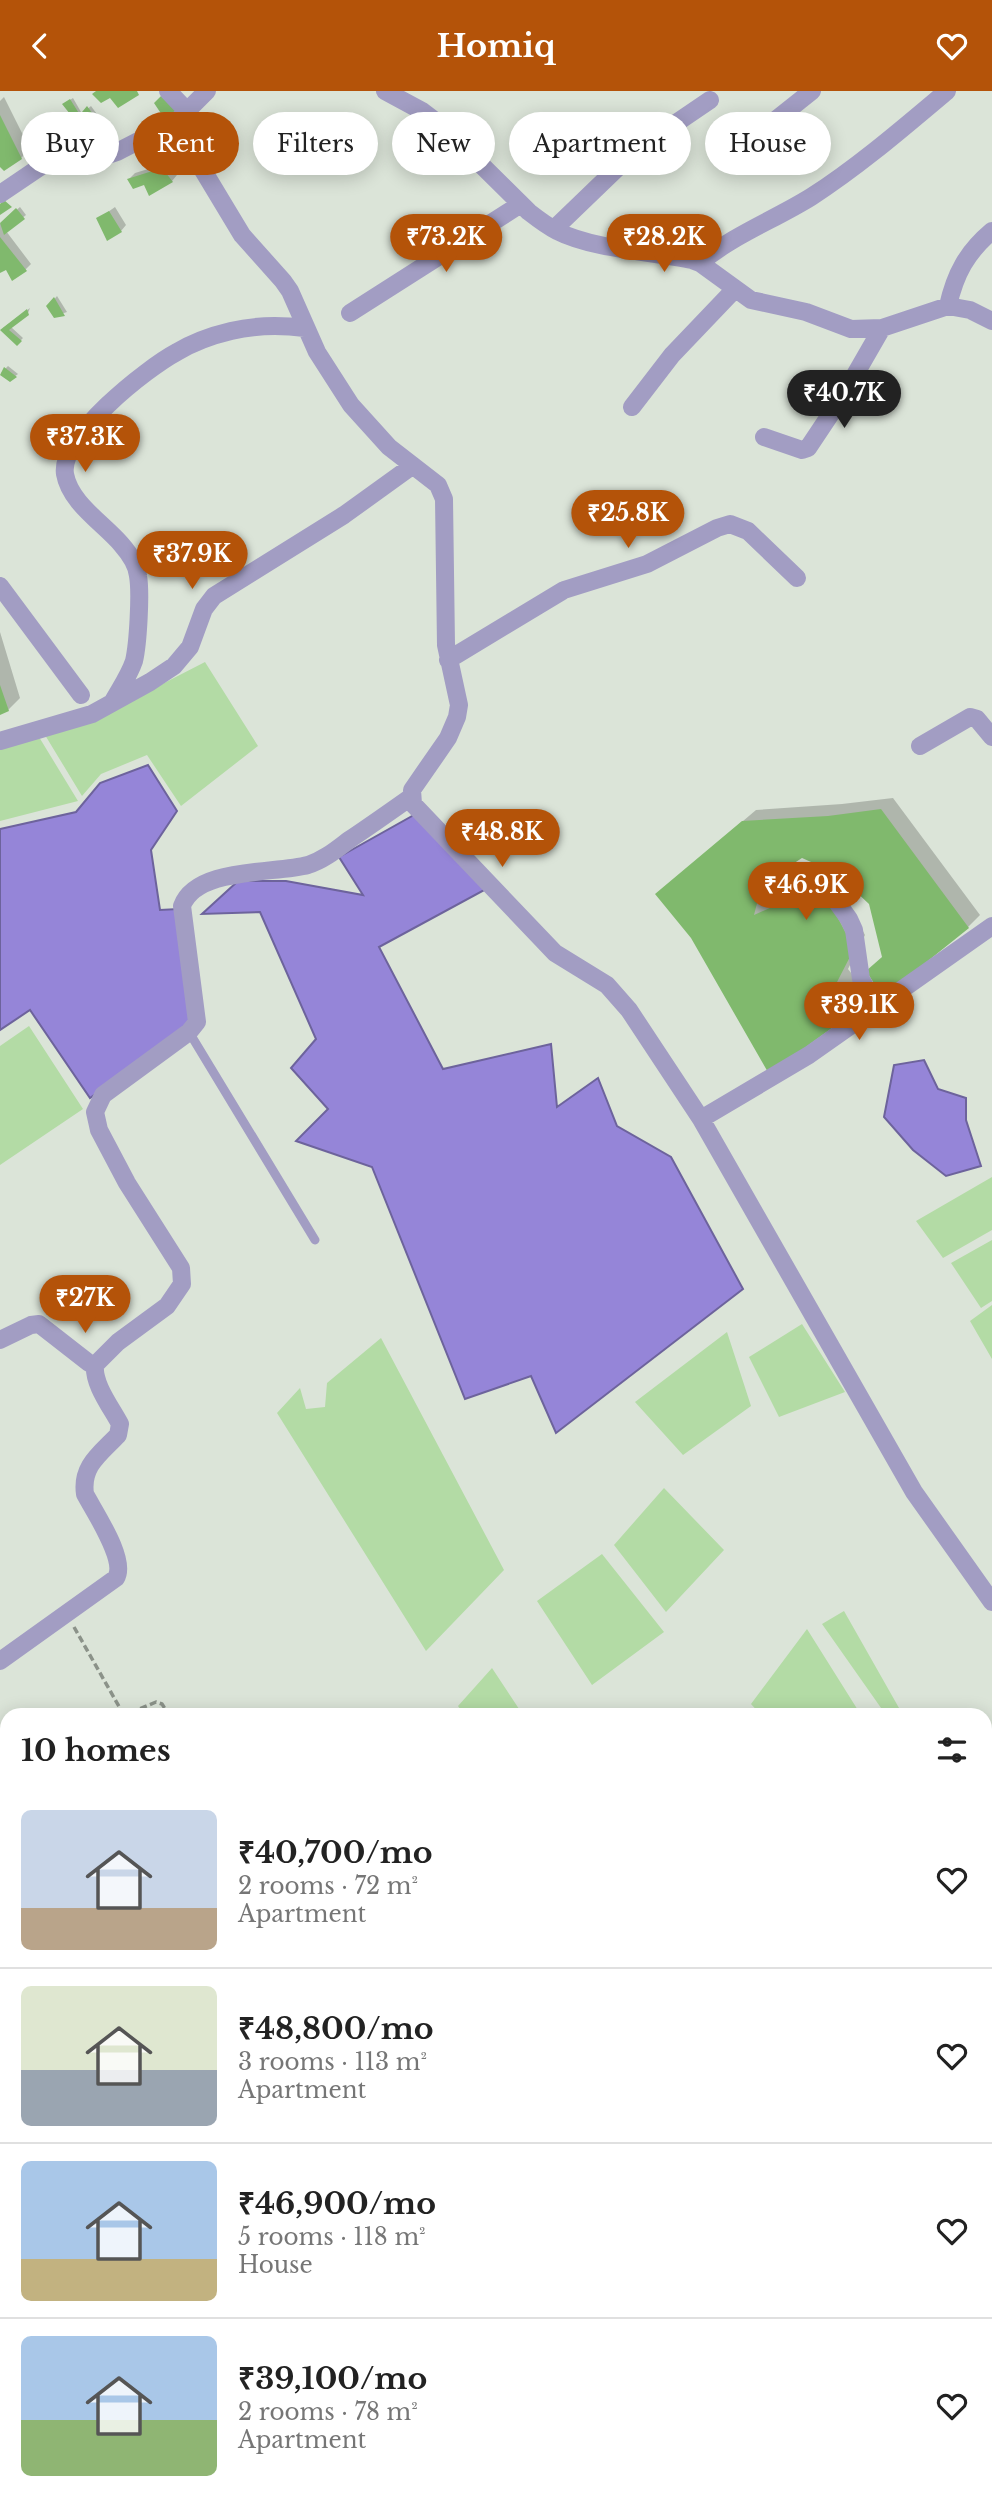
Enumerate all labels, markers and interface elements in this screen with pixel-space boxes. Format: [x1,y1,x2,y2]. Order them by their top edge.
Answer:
text: Homiq [436,26,556,66]
icon: back [21,27,59,65]
icon: heart [933,27,971,65]
chip: Buy [21,112,119,175]
chip: Rent [133,112,239,175]
chip: Filters [253,112,378,175]
chip: New [392,112,495,175]
chip: Apartment [509,112,691,175]
chip: House [705,112,831,175]
pin: ₹73.2K [389,215,503,274]
pin: ₹28.2K [607,215,721,274]
text: ₹73.2K [406,223,486,251]
text: ₹28.2K [623,223,705,251]
pin: ₹40.7K [787,371,901,430]
text: ₹40.7K [803,379,885,407]
pin: ₹37.3K [28,415,142,474]
text: ₹37.3K [46,423,124,451]
pin: ₹25.8K [571,491,685,550]
text: ₹25.8K [587,499,669,527]
pin: ₹37.9K [135,531,249,591]
text: ₹37.9K [153,540,231,568]
pin: ₹48.8K [445,809,559,869]
text: ₹48.8K [461,818,543,846]
pin: ₹46.9K [749,863,863,922]
text: ₹46.9K [764,871,848,899]
pin: ₹39.1K [802,983,916,1042]
text: ₹39.1K [820,991,898,1019]
pin: ₹27K [44,1275,126,1335]
text: ₹27K [55,1284,115,1312]
icon: filters [933,1731,971,1769]
text: 10 homes [21,1732,171,1769]
text: ₹40,700/mo [238,1834,433,1871]
icon: home [77,1838,161,1922]
icon: heart [933,1861,971,1899]
text: 2 rooms · 72 m² [238,1872,418,1900]
text: Apartment [238,1900,366,1928]
text: ₹48,800/mo [238,2010,434,2047]
icon: home [77,2014,161,2098]
icon: heart [933,2037,971,2075]
text: 3 rooms · 113 m² [238,2048,427,2076]
text: Apartment [238,2076,366,2104]
text: ₹46,900/mo [238,2185,436,2222]
icon: home [77,2189,161,2273]
icon: heart [933,2212,971,2250]
text: 5 rooms · 118 m² [238,2223,426,2251]
text: House [238,2251,313,2279]
text: ₹39,100/mo [238,2360,427,2397]
icon: home [77,2364,161,2448]
icon: heart [933,2387,971,2425]
text: 2 rooms · 78 m² [238,2398,418,2426]
text: Apartment [238,2426,366,2454]

